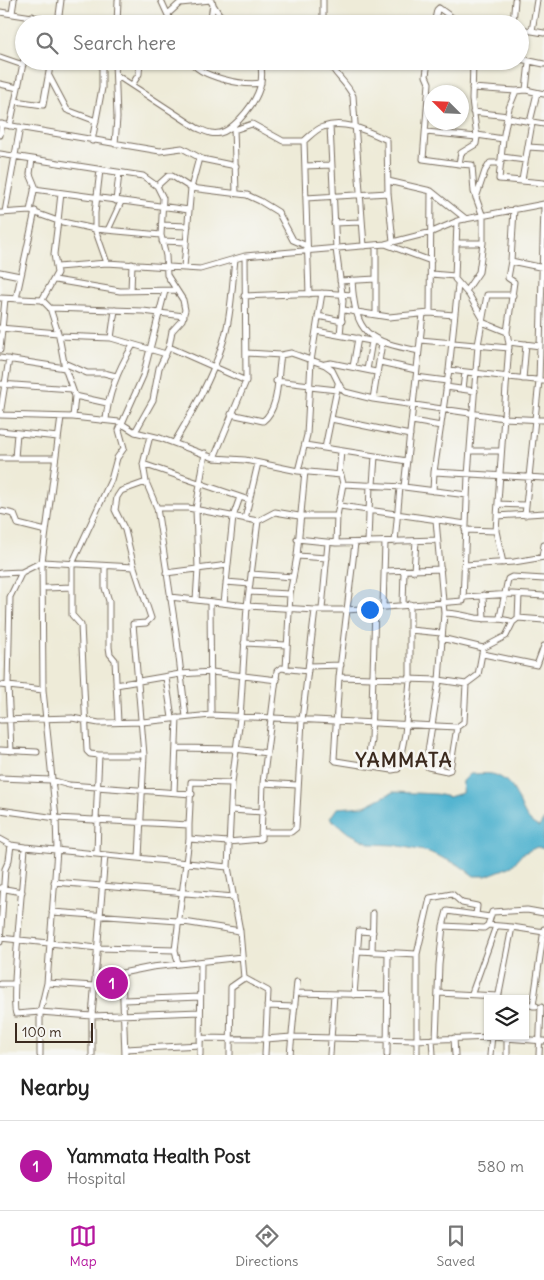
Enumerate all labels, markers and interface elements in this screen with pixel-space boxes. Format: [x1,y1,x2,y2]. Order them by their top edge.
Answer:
search box [15,15,529,70]
icon: search [33,29,61,57]
text: Search here [73,31,176,55]
north arrow [424,85,469,130]
your location [357,597,383,623]
district label: YAMMATA [355,747,452,772]
pin: 1 [96,964,128,1002]
map controls [484,995,529,1040]
button: layers [484,995,529,1040]
scale bar [15,1020,92,1043]
text: 100 m [22,1023,62,1041]
text: Nearby [20,1074,90,1101]
text: Yammata Health Post [67,1144,251,1168]
text: 1 [33,1156,39,1176]
text: 580 m [477,1156,524,1176]
text: Hospital [67,1168,126,1188]
tab: Map [69,1222,97,1270]
tab: Directions [235,1222,298,1270]
tab: Saved [437,1222,475,1270]

